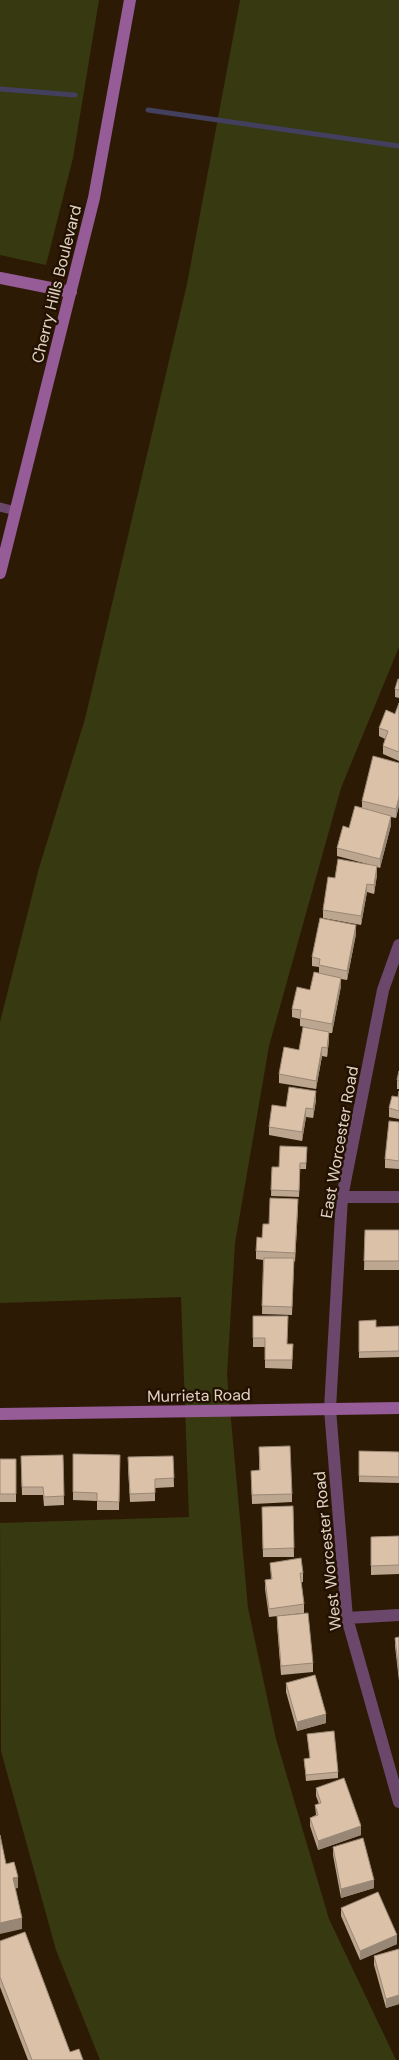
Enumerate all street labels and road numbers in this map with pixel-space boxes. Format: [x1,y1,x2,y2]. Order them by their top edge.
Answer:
street label: Cherry Hills Boulevard [27,203,86,365]
street label: East Worcester Road [316,1064,363,1220]
street label: Murrieta Road [147,1384,251,1407]
street label: West Worcester Road [309,1470,346,1632]

